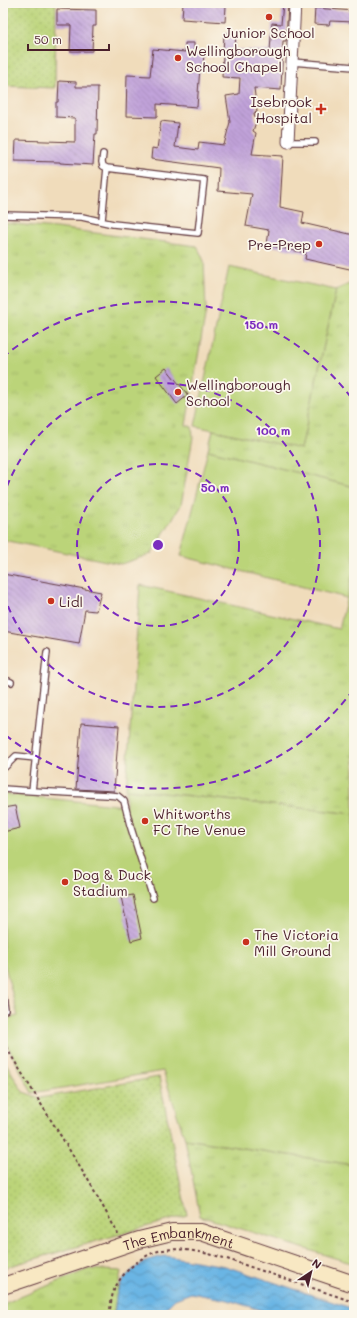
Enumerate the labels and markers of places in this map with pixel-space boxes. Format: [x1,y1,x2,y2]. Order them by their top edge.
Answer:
marker: Junior School [264,12,274,22]
place label: Junior School [223,23,315,42]
place label: Wellingborough School Chapel [186,41,290,76]
marker: Wellingborough School Chapel [173,53,183,63]
place label: Isebrook Hospital [250,92,312,127]
marker: Isebrook Hospital [315,103,327,115]
place label: Pre-Prep [248,235,311,254]
marker: Pre-Prep [314,239,324,249]
place label: Wellingborough School [186,375,290,410]
marker: Wellingborough School [173,387,183,397]
centre of rings [151,538,165,552]
place label: Lidl [59,592,83,611]
marker: Lidl [46,596,56,606]
place label: Whitworths FC The Venue [153,804,246,839]
marker: Whitworths FC The Venue [140,816,150,826]
place label: Dog & Duck Stadium [73,865,151,900]
marker: Dog & Duck Stadium [60,877,70,887]
place label: The Victoria Mill Ground [254,925,339,960]
marker: The Victoria Mill Ground [241,937,251,947]

